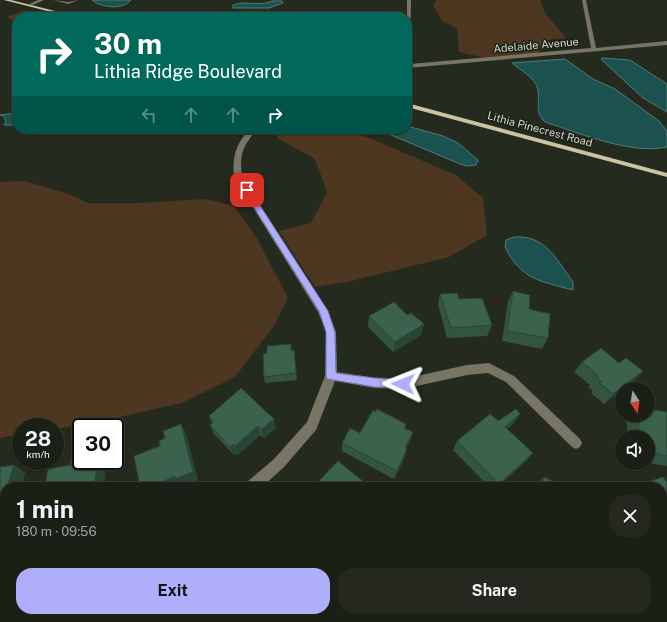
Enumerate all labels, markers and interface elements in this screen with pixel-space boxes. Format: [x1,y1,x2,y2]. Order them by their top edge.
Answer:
text: 30 m [94,27,162,60]
icon: right [28,28,80,80]
street label: Adelaide Avenue [493,35,579,55]
text: Lithia Ridge Boulevard [94,61,282,82]
icon: left [138,104,160,126]
icon: ahead [180,104,202,126]
icon: ahead [222,104,244,126]
icon: right [264,104,286,126]
street label: Lithia Pinecrest Road [486,109,594,149]
pin [230,173,264,207]
icon: arrive [236,179,258,201]
position arrow [382,363,424,405]
north arrow [615,382,655,422]
map controls [615,382,655,470]
speed limit sign: 30 [72,418,124,470]
text: 28 [25,427,51,451]
button: sound [615,430,655,470]
text: km/h [26,448,50,460]
text: 1 min [16,495,74,523]
button: close [609,495,651,537]
text: 180 m · 09:56 [16,524,97,539]
button: Exit [16,568,330,614]
button: Share [338,568,651,614]

